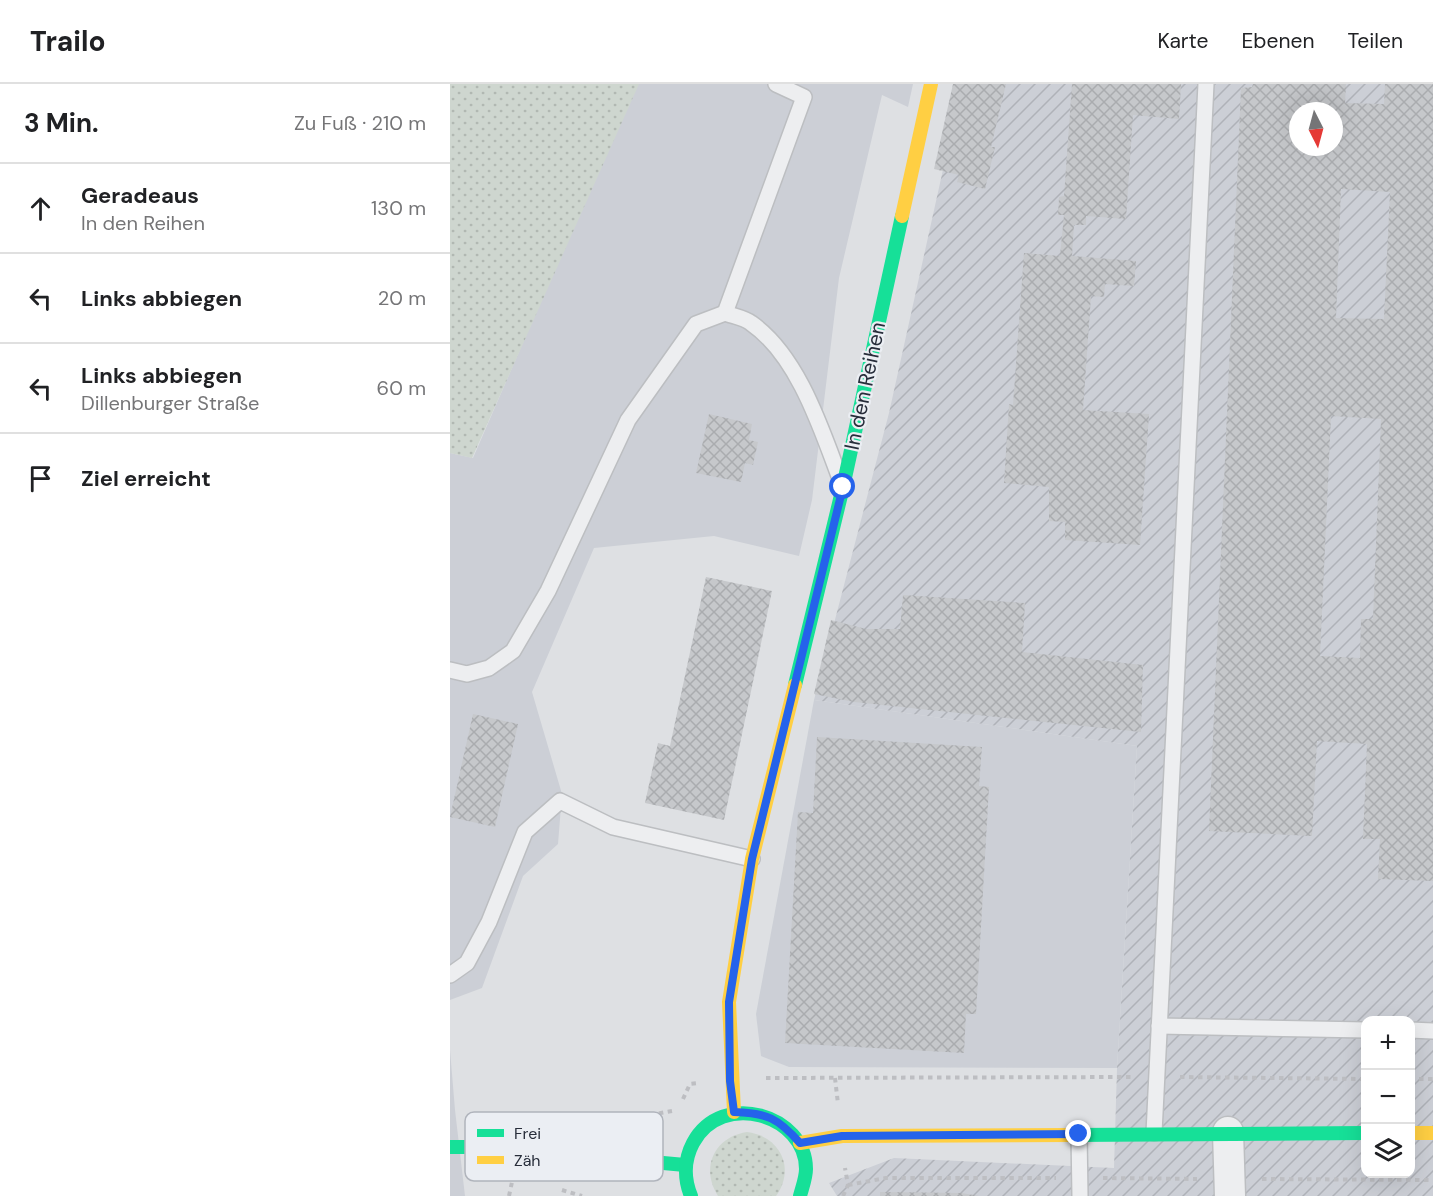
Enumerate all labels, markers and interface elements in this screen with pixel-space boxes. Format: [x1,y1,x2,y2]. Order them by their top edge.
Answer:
text: Trailo [30,23,106,60]
text: Karte [1158,27,1208,55]
text: Ebenen [1241,27,1314,55]
text: Teilen [1347,27,1403,55]
north arrow [1289,102,1343,156]
text: 3 Min. [24,106,99,140]
text: Zu Fuß · 210 m [294,110,426,136]
text: Geradeaus [81,181,199,210]
icon: ahead [24,192,57,225]
text: 130 m [371,195,426,221]
text: In den Reihen [81,210,205,236]
icon: left [24,282,57,315]
text: Links abbiegen [81,284,242,313]
text: 20 m [378,285,426,311]
street label: In den Reihen [838,319,892,453]
text: Links abbiegen [81,361,242,390]
icon: left [24,372,57,405]
text: 60 m [377,375,426,401]
text: Dillenburger Straße [81,390,259,416]
icon: arrive [24,462,57,495]
text: Ziel erreicht [81,464,211,493]
route start [829,473,855,499]
map controls [1361,1016,1415,1178]
button: + [1361,1016,1415,1070]
button: − [1361,1070,1415,1124]
legend [465,1112,663,1181]
route end [1065,1120,1091,1146]
text: Frei [514,1123,541,1144]
button: layers [1361,1124,1415,1178]
text: Zäh [514,1150,541,1171]

